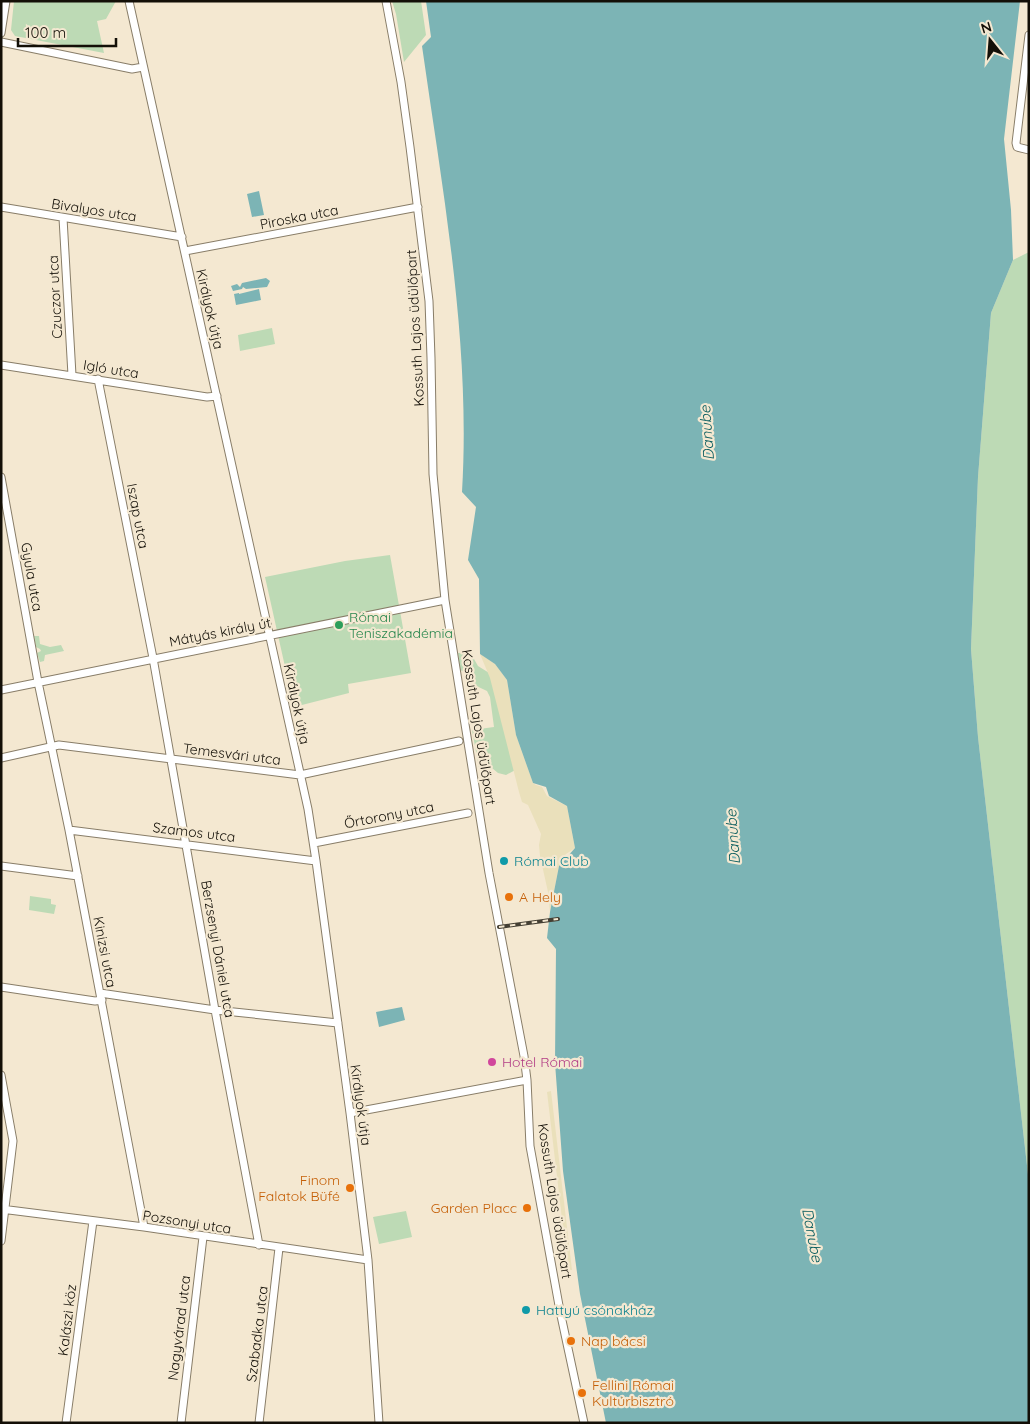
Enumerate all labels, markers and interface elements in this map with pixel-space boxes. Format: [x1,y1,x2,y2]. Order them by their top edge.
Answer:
scale bar [18,15,115,47]
north arrow [965,15,1015,65]
text: N [979,17,994,38]
text: 100 m [25,23,66,42]
street label: Bivalyos utca [50,194,138,226]
street label: Piroska utca [258,201,340,233]
street label: Kossuth Lajos üdülőpart [402,249,428,407]
street label: Czuczor utca [44,255,66,339]
street label: Királyok útja [192,267,228,351]
street label: Igló utca [82,356,140,382]
water label: Danube [695,405,718,461]
street label: Iszap utca [123,482,153,550]
street label: Gyula utca [17,541,47,613]
place label: Római Teniszakadémia [349,608,453,642]
street label: Mátyás király út [168,613,273,651]
marker: Római Teniszakadémia [333,619,345,631]
street label: Kossuth Lajos üdülőpart [458,648,500,806]
street label: Királyok útja [280,662,314,746]
street label: Temesvári utca [182,739,282,769]
street label: Őrtorony utca [343,797,435,833]
water label: Danube [721,809,744,865]
street label: Szamos utca [152,818,236,846]
place label: Római Club [514,852,589,870]
marker: Római Club [498,855,510,867]
street label: Berzsenyi Dániel utca [197,879,239,1019]
place label: A Hely [519,888,561,906]
marker: A Hely [503,891,515,903]
street label: Kinizsi utca [89,915,121,989]
place label: Hotel Római [502,1053,582,1071]
marker: Hotel Római [486,1056,498,1068]
street label: Királyok útja [346,1063,376,1147]
street label: Kossuth Lajos üdülőpart [534,1122,576,1280]
place label: Finom Falatok Büfé [258,1171,340,1205]
marker: Finom Falatok Büfé [344,1182,356,1194]
place label: Garden Placc [431,1199,517,1217]
marker: Garden Placc [521,1202,533,1214]
street label: Pozsonyi utca [141,1206,233,1238]
water label: Danube [798,1206,827,1264]
street label: Nagyvárad utca [164,1274,194,1382]
street label: Kalászi köz [54,1283,80,1357]
street label: Szabadka utca [242,1285,272,1383]
place label: Hattyú csónakház [536,1301,654,1319]
marker: Hattyú csónakház [520,1304,532,1316]
place label: Nap bácsi [581,1332,646,1350]
marker: Nap bácsi [565,1335,577,1347]
place label: Fellini Római Kultúrbisztró [592,1376,674,1410]
marker: Fellini Római Kultúrbisztró [576,1387,588,1399]

